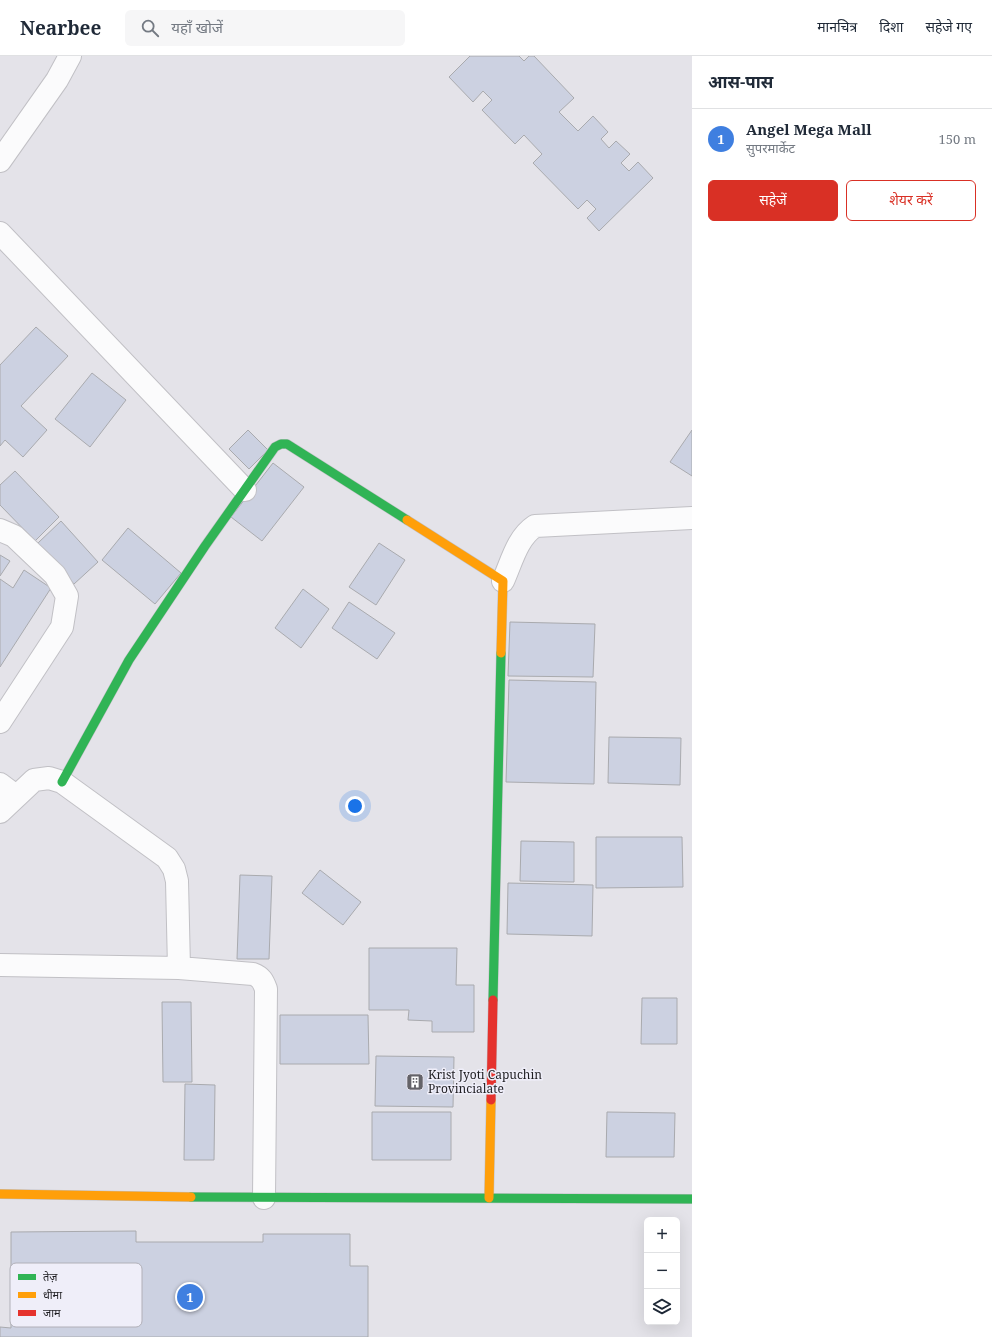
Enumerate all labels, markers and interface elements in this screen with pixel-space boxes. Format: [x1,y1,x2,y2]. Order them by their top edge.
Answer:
search box [125,10,405,46]
text: Nearbee [20,15,101,41]
icon: search [139,17,161,39]
text: यहाँ खोजें [171,17,223,37]
text: मानचित्र [817,17,857,36]
text: दिशा [879,17,903,36]
text: सहेजे गए [925,17,972,36]
text: आस-पास [708,70,773,93]
text: Angel Mega Mall [746,119,871,139]
text: 1 [717,130,725,148]
text: 150 m [939,130,976,148]
text: सुपरमार्केट [746,139,795,157]
button: सहेजें [708,180,838,221]
button: शेयर करें [846,180,976,221]
your location [345,796,365,816]
place label: Krist Jyoti Capuchin Provincialate [428,1066,542,1097]
building icon: Krist Jyoti Capuchin Provincialate [405,1072,425,1092]
map controls [644,1217,680,1325]
button: + [644,1217,680,1253]
button: − [644,1253,680,1289]
legend [10,1263,142,1327]
text: तेज़ [43,1269,58,1284]
pin: 1 [177,1282,203,1312]
text: धीमा [43,1287,62,1302]
button: layers [644,1289,680,1325]
text: जाम [43,1305,61,1320]

